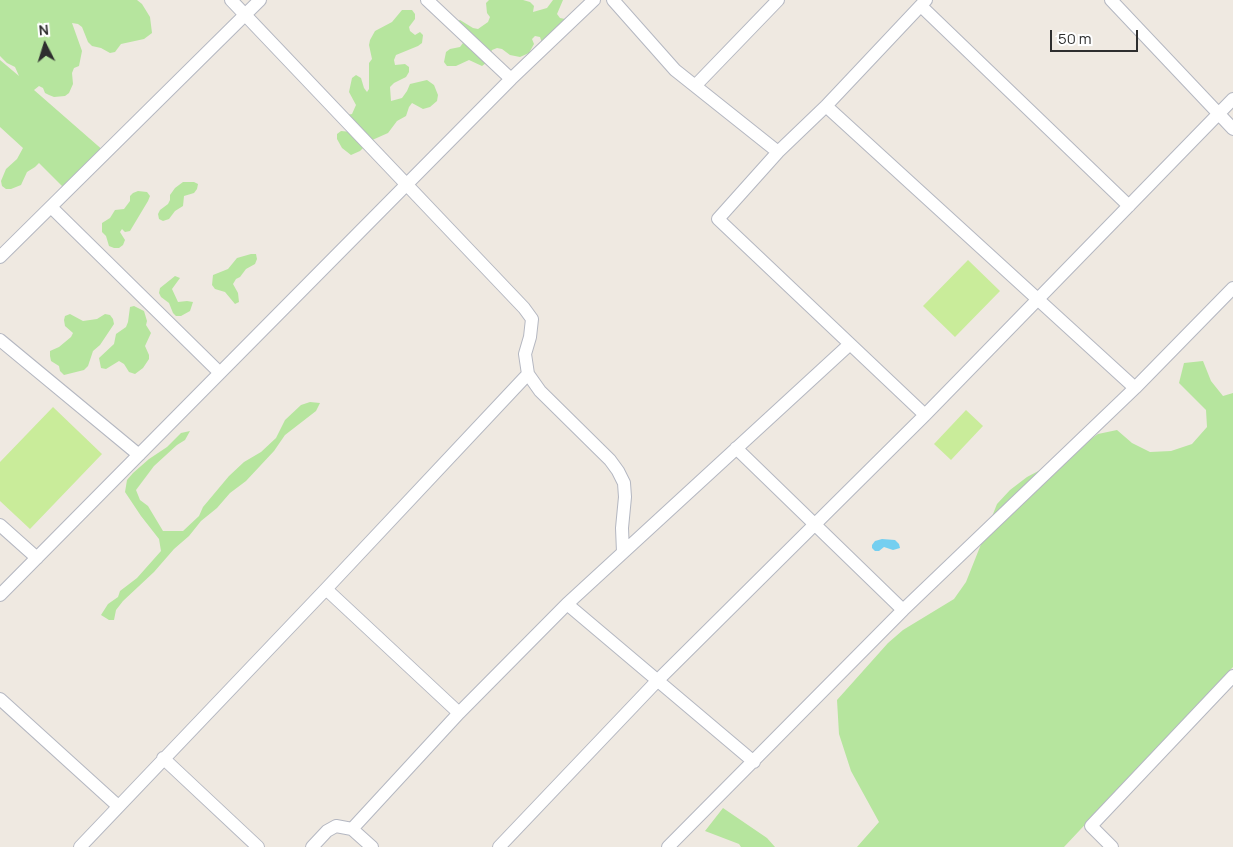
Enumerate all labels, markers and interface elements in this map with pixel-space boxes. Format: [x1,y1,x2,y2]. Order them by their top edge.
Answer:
north arrow [20,20,70,70]
text: N [38,20,49,39]
scale bar [1053,20,1140,52]
text: 50 m [1058,28,1092,49]

